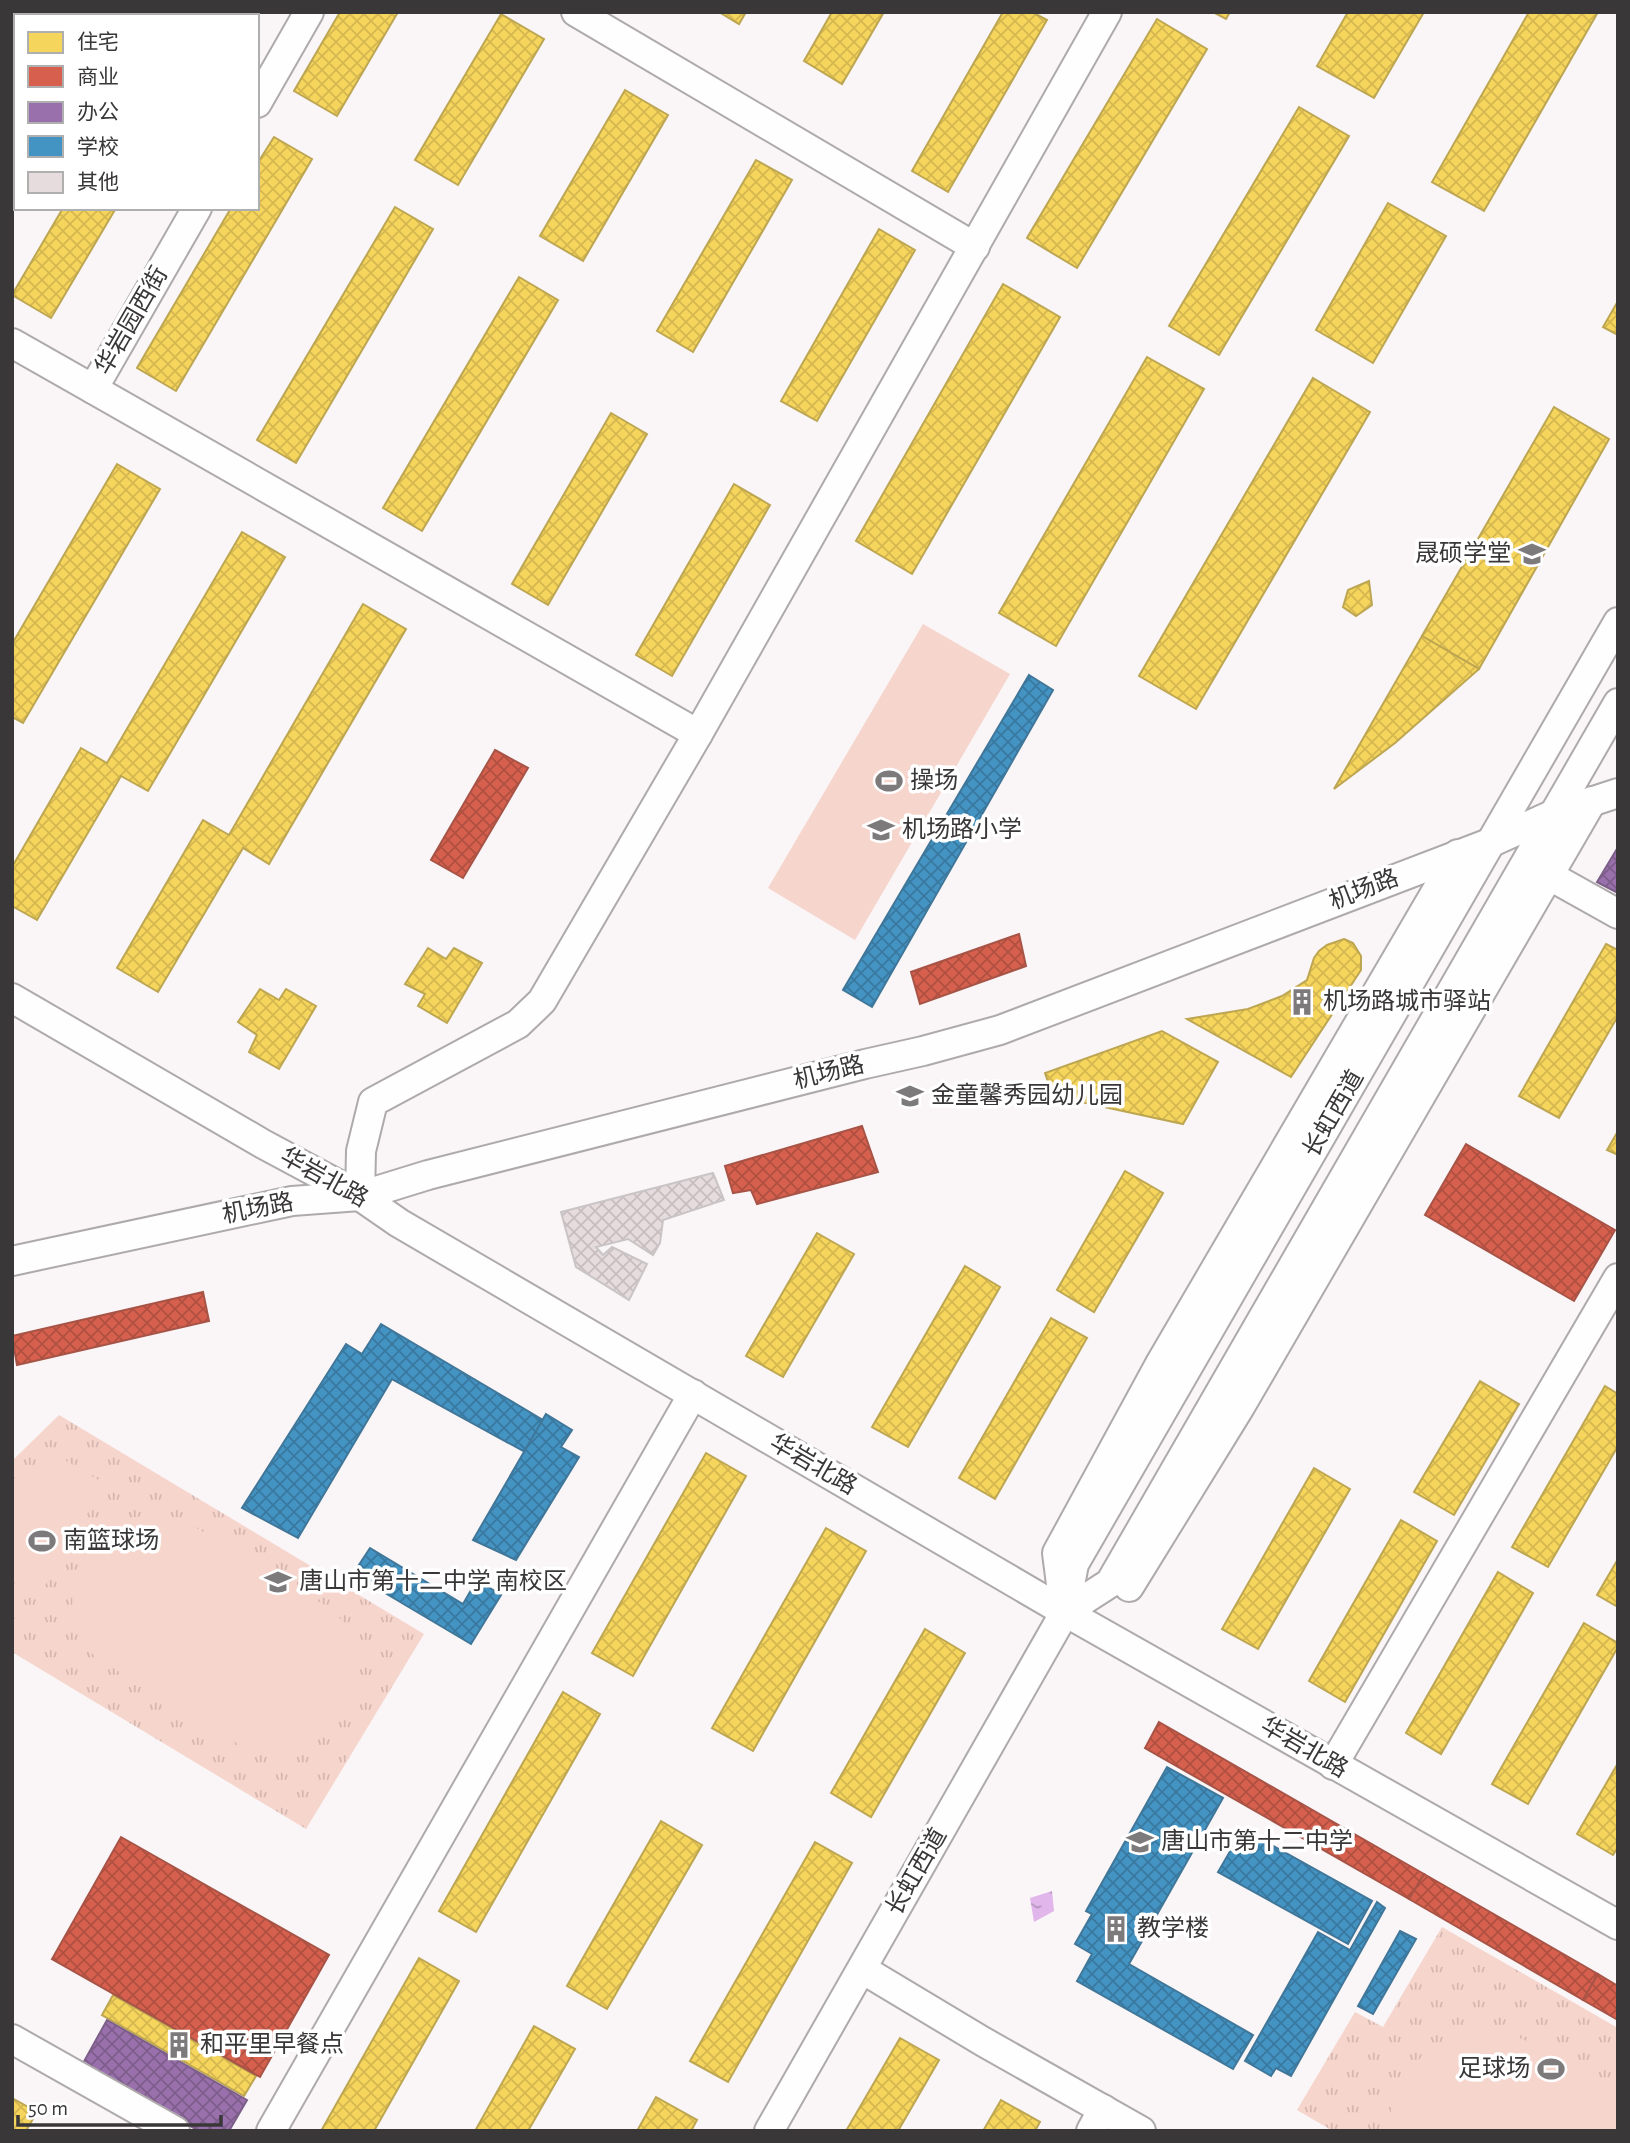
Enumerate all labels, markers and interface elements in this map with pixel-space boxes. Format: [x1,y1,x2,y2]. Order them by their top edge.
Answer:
legend [14,14,259,210]
text: 住宅 [77,31,119,53]
text: 商业 [77,66,119,88]
text: 办公 [77,101,119,123]
text: 学校 [77,136,119,158]
text: 其他 [77,171,119,193]
street label: 华岩园西街 [90,262,172,379]
school or university icon: 晟硕学堂 [1517,539,1547,569]
place label: 晟硕学堂 [1415,540,1511,566]
sports icon: 操场 [874,766,904,796]
place label: 操场 [910,767,958,793]
school or university icon: 机场路小学 [866,815,896,845]
place label: 机场路小学 [902,816,1022,842]
street label: 机场路 [1325,864,1402,914]
building icon: 机场路城市驿站 [1287,987,1317,1017]
place label: 机场路城市驿站 [1323,988,1491,1014]
street label: 机场路 [791,1051,867,1093]
street label: 长虹西道 [1298,1065,1368,1162]
school or university icon: 金童馨秀园幼儿园 [895,1081,925,1111]
place label: 金童馨秀园幼儿园 [931,1082,1123,1108]
street label: 华岩北路 [276,1142,373,1212]
street label: 机场路 [220,1188,296,1228]
street label: 华岩北路 [765,1429,862,1499]
sports icon: 南篮球场 [27,1526,57,1556]
place label: 南篮球场 [63,1527,159,1553]
school or university icon: 唐山市第十二中学 南校区 [263,1567,293,1597]
place label: 唐山市第十二中学 南校区 [299,1568,567,1594]
street label: 华岩北路 [1256,1712,1353,1782]
street label: 长虹西道 [881,1823,951,1920]
school or university icon: 唐山市第十二中学 [1125,1827,1155,1857]
place label: 唐山市第十二中学 [1161,1828,1353,1854]
building icon: 教学楼 [1101,1914,1131,1944]
place label: 教学楼 [1137,1915,1209,1941]
building icon: 和平里早餐点 [164,2030,194,2060]
place label: 和平里早餐点 [200,2031,344,2057]
sports icon: 足球场 [1536,2054,1566,2084]
place label: 足球场 [1458,2055,1530,2081]
scale bar [18,2084,220,2128]
text: 50 m [28,2098,68,2119]

